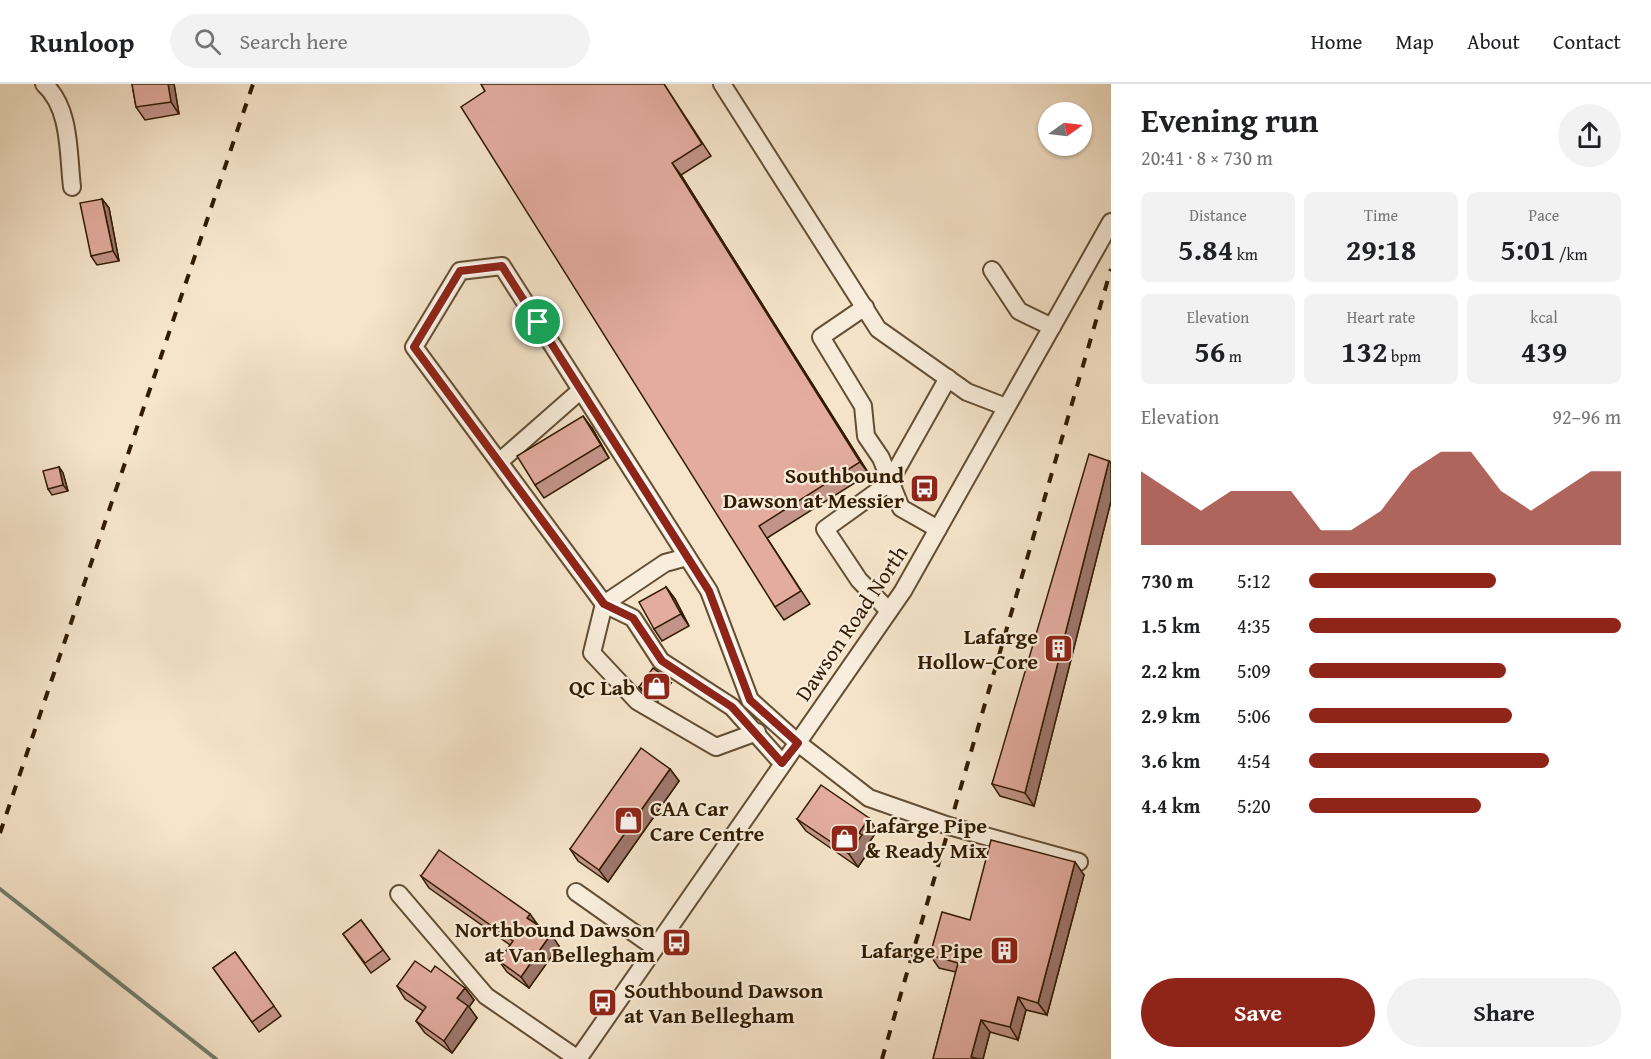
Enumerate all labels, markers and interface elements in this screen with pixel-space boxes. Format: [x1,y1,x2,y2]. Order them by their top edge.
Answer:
search box [170,14,590,68]
text: Runloop [30,21,134,62]
icon: search [191,25,224,58]
text: Search here [239,25,348,57]
text: Home [1311,26,1362,57]
text: Map [1395,26,1434,57]
text: About [1467,26,1520,57]
text: Contact [1553,26,1621,57]
text: Evening run [1141,96,1318,144]
north arrow [1038,102,1092,156]
map controls [1038,102,1092,156]
button: share [1558,104,1621,167]
text: 20:41 · 8 × 730 m [1141,143,1273,172]
text: Distance [1189,203,1247,227]
text: Time [1364,203,1398,227]
text: Pace [1529,203,1559,227]
text: 5.84 [1178,227,1233,271]
text: 29:18 [1346,227,1416,271]
text: 5:01 [1500,227,1555,271]
text: km [1233,242,1258,266]
text: /km [1555,242,1588,266]
pin [512,296,563,347]
icon: arrive [521,305,554,338]
text: Elevation [1187,305,1249,329]
text: Heart rate [1347,305,1415,329]
text: kcal [1530,305,1558,329]
text: 56 [1194,329,1225,373]
text: 132 [1341,329,1388,373]
text: 439 [1521,329,1567,373]
text: m [1225,344,1242,368]
text: bpm [1388,344,1421,368]
text: Elevation [1141,402,1219,431]
text: 92–96 m [1552,402,1621,431]
place label: Southbound Dawson at Messier [723,459,904,516]
bus stop icon: Southbound Dawson at Messier [909,472,941,504]
street label: Dawson Road North [787,538,915,707]
text: 730 m [1141,566,1194,595]
text: 5:12 [1237,566,1271,595]
text: 1.5 km [1141,611,1200,640]
text: 4:35 [1237,611,1271,640]
place label: Lafarge Hollow-Core [917,620,1038,677]
building icon: Lafarge Hollow-Core [1043,633,1075,665]
text: 2.2 km [1141,656,1200,685]
text: 5:09 [1237,656,1271,685]
place label: QC Lab [569,671,635,703]
shop icon: QC Lab [640,671,672,703]
text: 2.9 km [1141,701,1200,730]
text: 5:06 [1237,701,1271,730]
text: 3.6 km [1141,746,1200,775]
text: 4:54 [1237,746,1271,775]
text: 4.4 km [1141,791,1200,820]
text: 5:20 [1237,791,1271,820]
place label: CAA Car Care Centre [650,792,764,849]
shop icon: CAA Car Care Centre [613,805,645,837]
place label: Lafarge Pipe & Ready Mix [865,809,987,866]
shop icon: Lafarge Pipe & Ready Mix [828,822,860,854]
place label: Northbound Dawson at Van Bellegham [455,913,655,970]
bus stop icon: Northbound Dawson at Van Bellegham [660,926,692,958]
place label: Lafarge Pipe [861,934,983,966]
building icon: Lafarge Pipe [988,934,1020,966]
place label: Southbound Dawson at Van Bellegham [624,974,823,1031]
button: Save [1141,978,1375,1047]
button: Share [1387,978,1621,1047]
bus stop icon: Southbound Dawson at Van Bellegham [587,987,619,1019]

